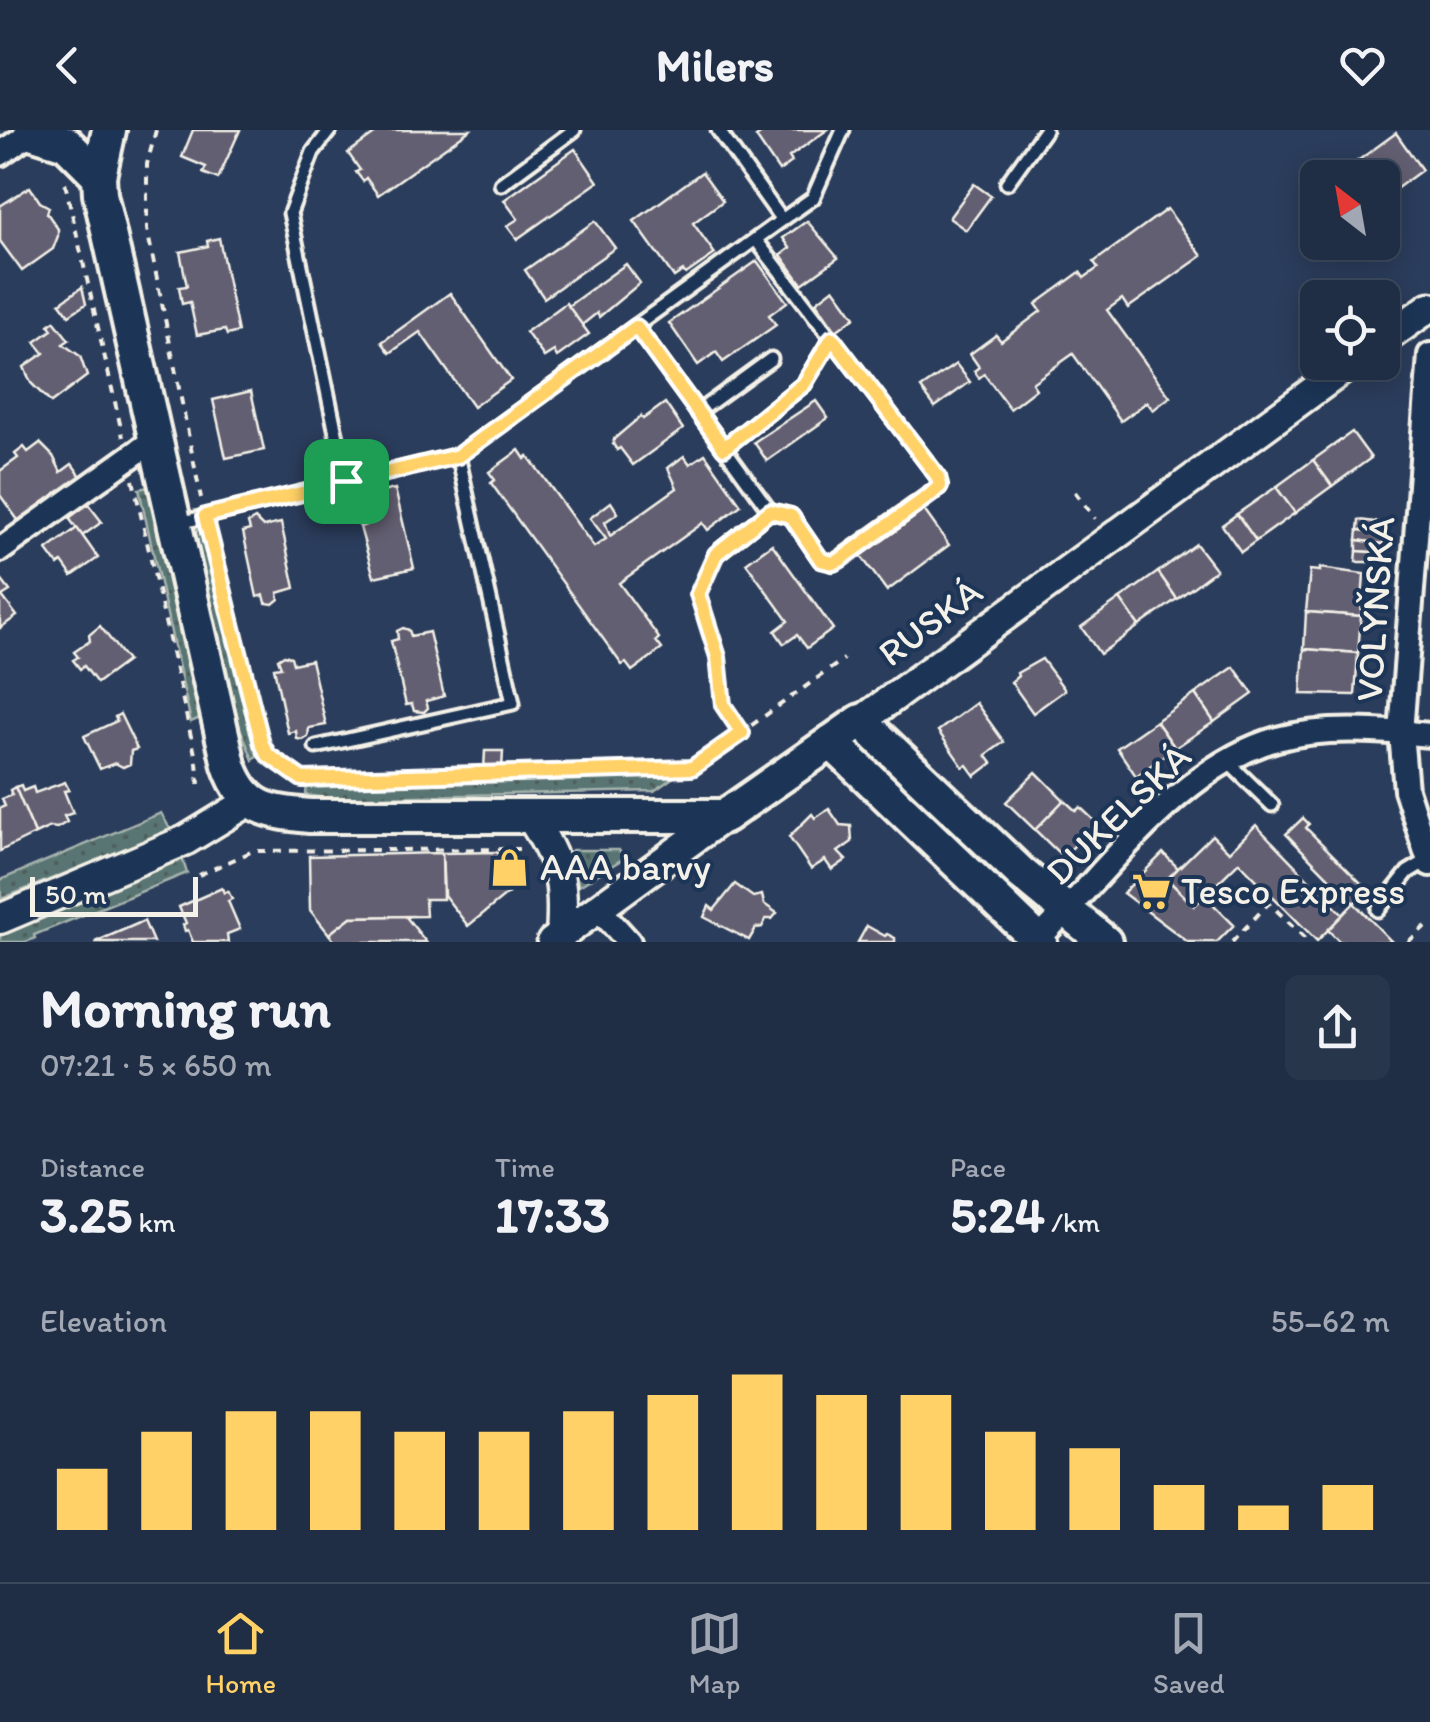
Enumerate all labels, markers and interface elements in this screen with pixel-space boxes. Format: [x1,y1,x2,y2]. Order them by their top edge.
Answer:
icon: back [40,38,95,93]
text: Milers [656,38,774,92]
icon: heart [1335,38,1390,93]
north arrow [1300,160,1400,260]
map controls [1300,160,1400,380]
button: locate [1300,280,1400,380]
pin [304,439,389,524]
icon: arrive [319,454,374,509]
street label: VOLYŇSKÁ [1346,515,1404,703]
street label: RUSKÁ [869,568,991,676]
street label: DUKELSKÁ [1036,734,1200,894]
place label: AAA barvy [540,844,711,890]
shop icon: AAA barvy [489,846,531,888]
place label: Tesco Express [1181,868,1405,914]
supermarket icon: Tesco Express [1130,870,1172,912]
scale bar [30,872,198,916]
text: 50 m [45,877,107,911]
text: Morning run [40,975,331,1041]
button: share [1285,975,1390,1080]
text: 07:21 · 5 × 650 m [40,1046,272,1084]
text: Distance [40,1150,145,1184]
text: Time [495,1150,555,1184]
text: Pace [950,1150,1006,1184]
text: 3.25 [40,1184,132,1245]
text: 17:33 [495,1184,610,1245]
text: 5:24 [950,1184,1045,1245]
text: km [132,1205,175,1239]
text: /km [1045,1205,1100,1239]
text: Elevation [40,1302,167,1340]
text: 55–62 m [1271,1302,1390,1340]
tab: Home [206,1606,276,1700]
tab: Map [687,1606,742,1700]
tab: Saved [1153,1606,1225,1700]

